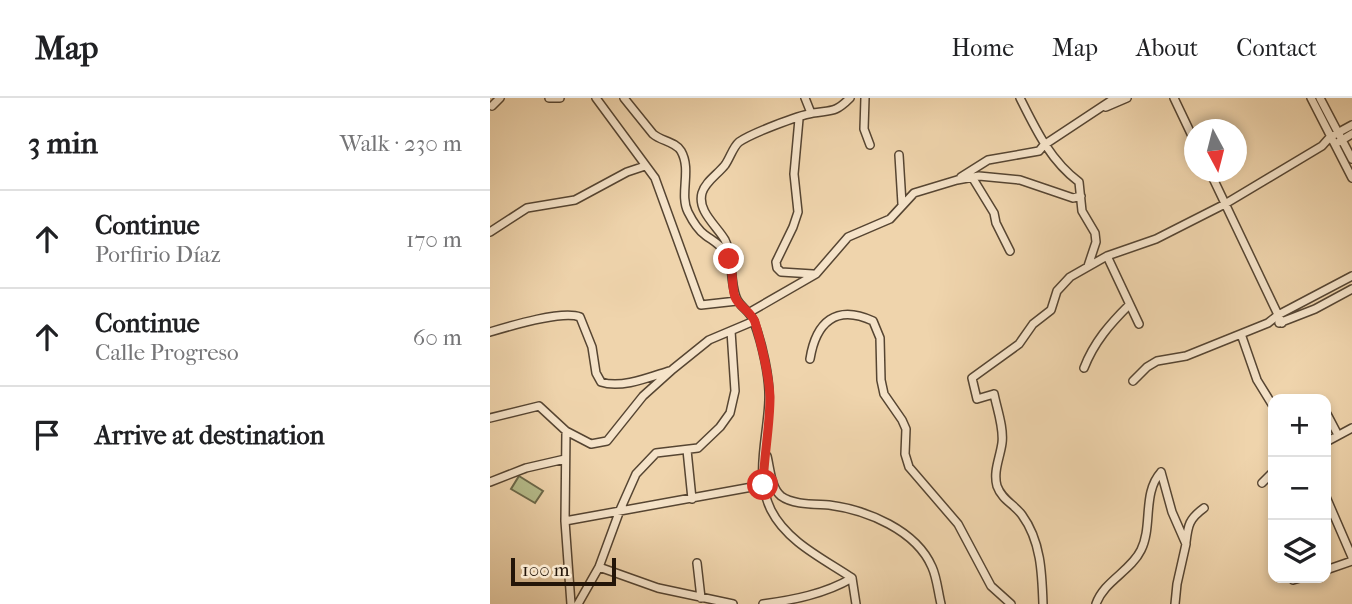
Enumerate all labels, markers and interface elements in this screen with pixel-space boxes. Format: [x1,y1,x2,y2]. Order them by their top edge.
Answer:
text: Map [35,29,98,68]
text: Home [952,34,1014,62]
text: Map [1052,34,1098,62]
text: About [1136,34,1198,62]
text: Contact [1236,34,1317,62]
north arrow [1184,119,1247,182]
text: 3 min [28,126,98,161]
text: Walk · 230 m [340,130,462,157]
text: Continue [95,210,200,241]
icon: ahead [28,220,66,258]
text: 170 m [406,226,462,253]
text: Porfirio Díaz [95,241,221,268]
route end [713,243,744,274]
text: Continue [95,308,200,339]
icon: ahead [28,318,66,356]
text: 60 m [413,324,462,351]
text: Calle Progreso [95,339,239,366]
map controls [1268,394,1331,583]
button: + [1268,394,1331,457]
icon: arrive [28,416,66,454]
text: Arrive at destination [95,420,325,451]
button: − [1268,457,1331,520]
route start [747,469,778,500]
button: layers [1268,520,1331,583]
scale bar [511,555,616,587]
text: 100 m [522,559,570,581]

